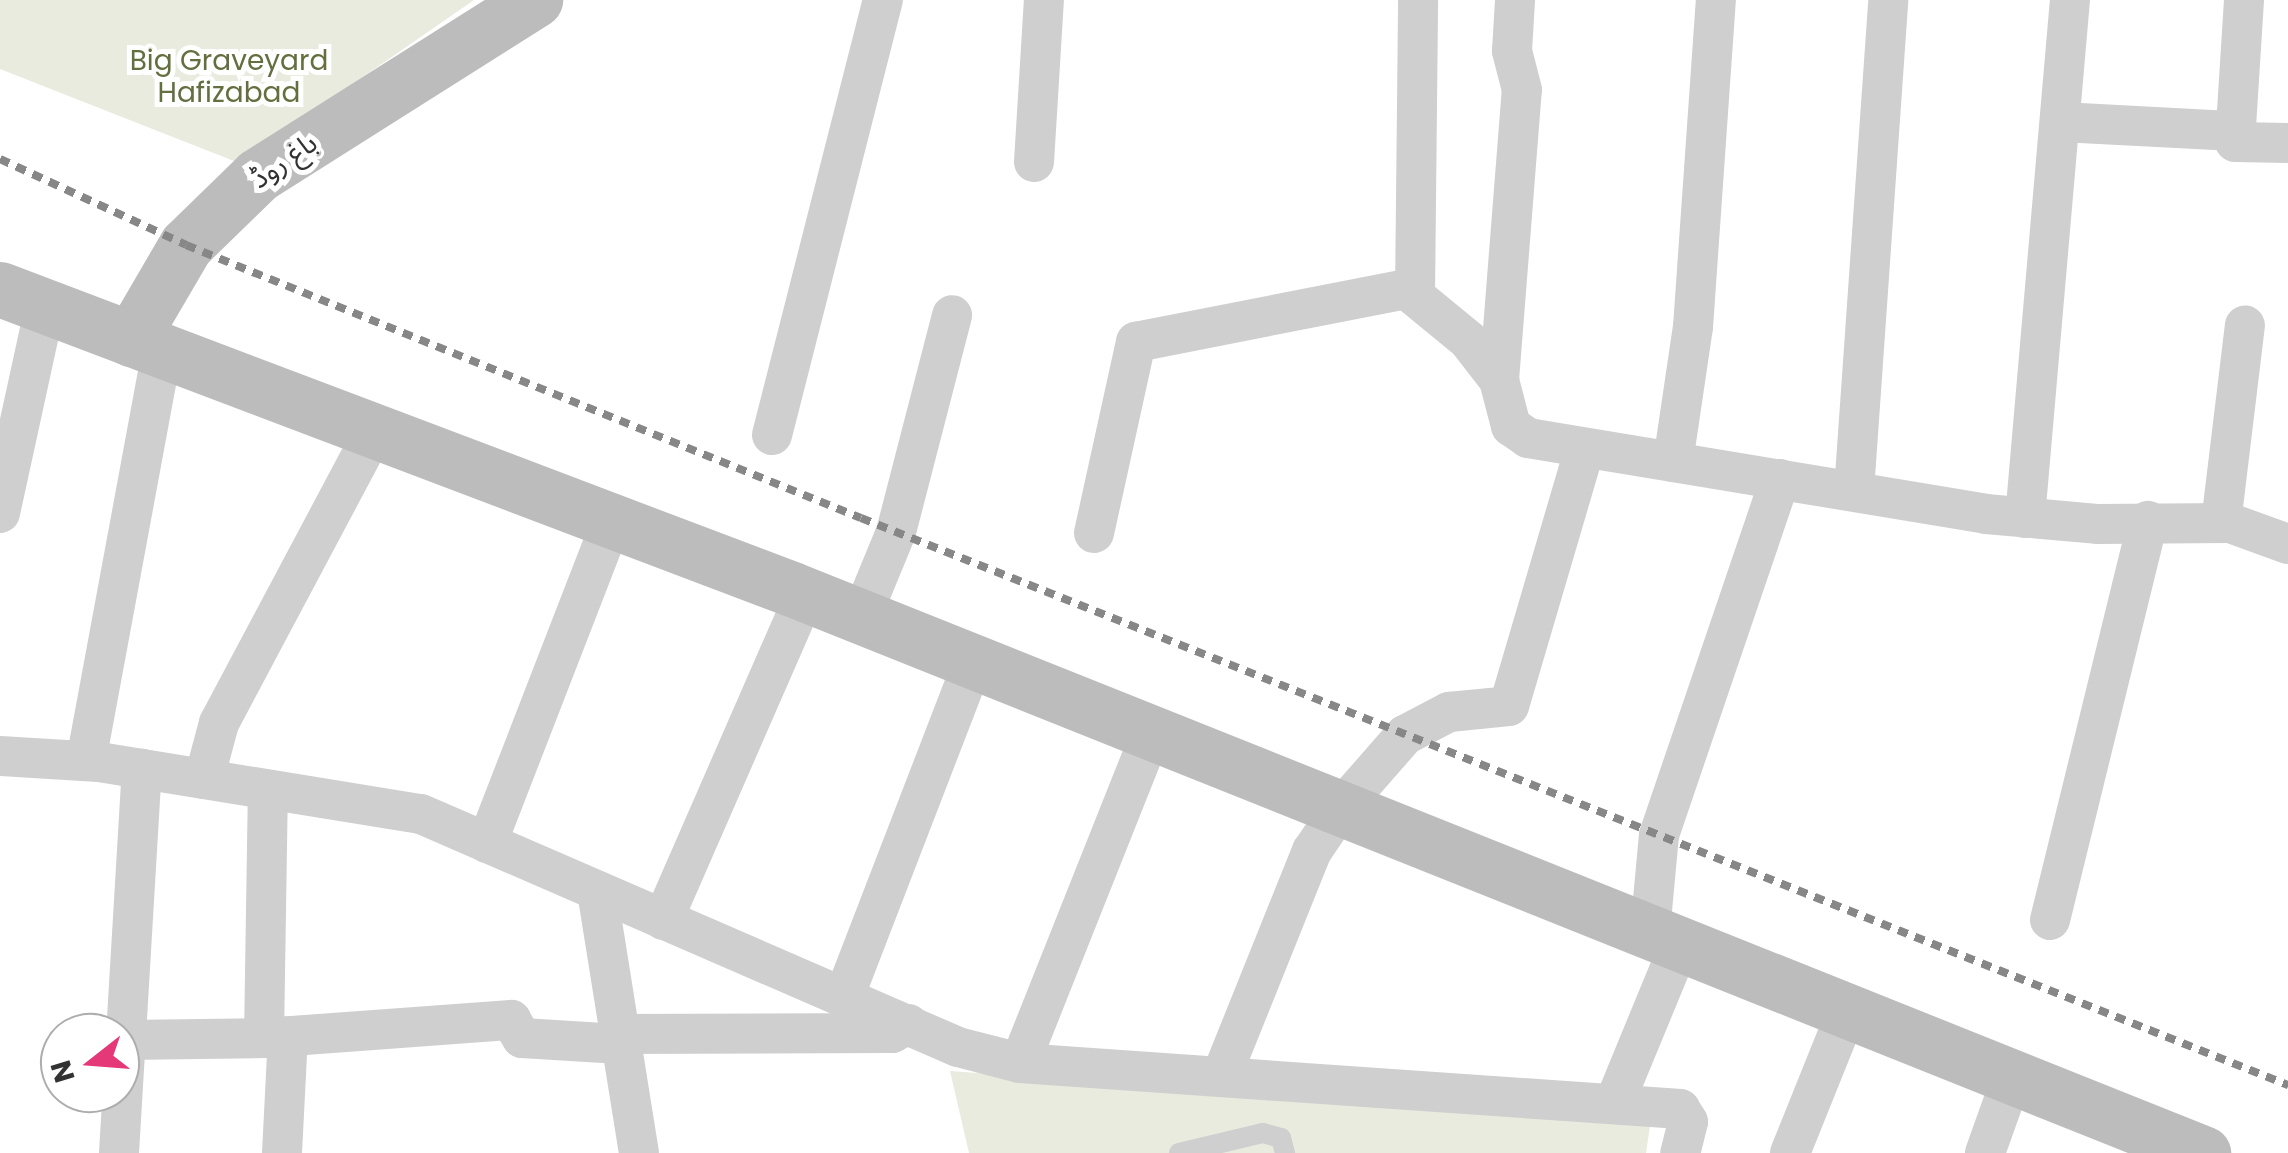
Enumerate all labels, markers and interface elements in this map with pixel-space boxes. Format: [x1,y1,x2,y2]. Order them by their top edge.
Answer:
park label: Big Graveyard Hafizabad [130,44,328,110]
street label: باغ روڈ [244,126,324,196]
north arrow [40,1013,140,1113]
text: N [41,1056,84,1087]

